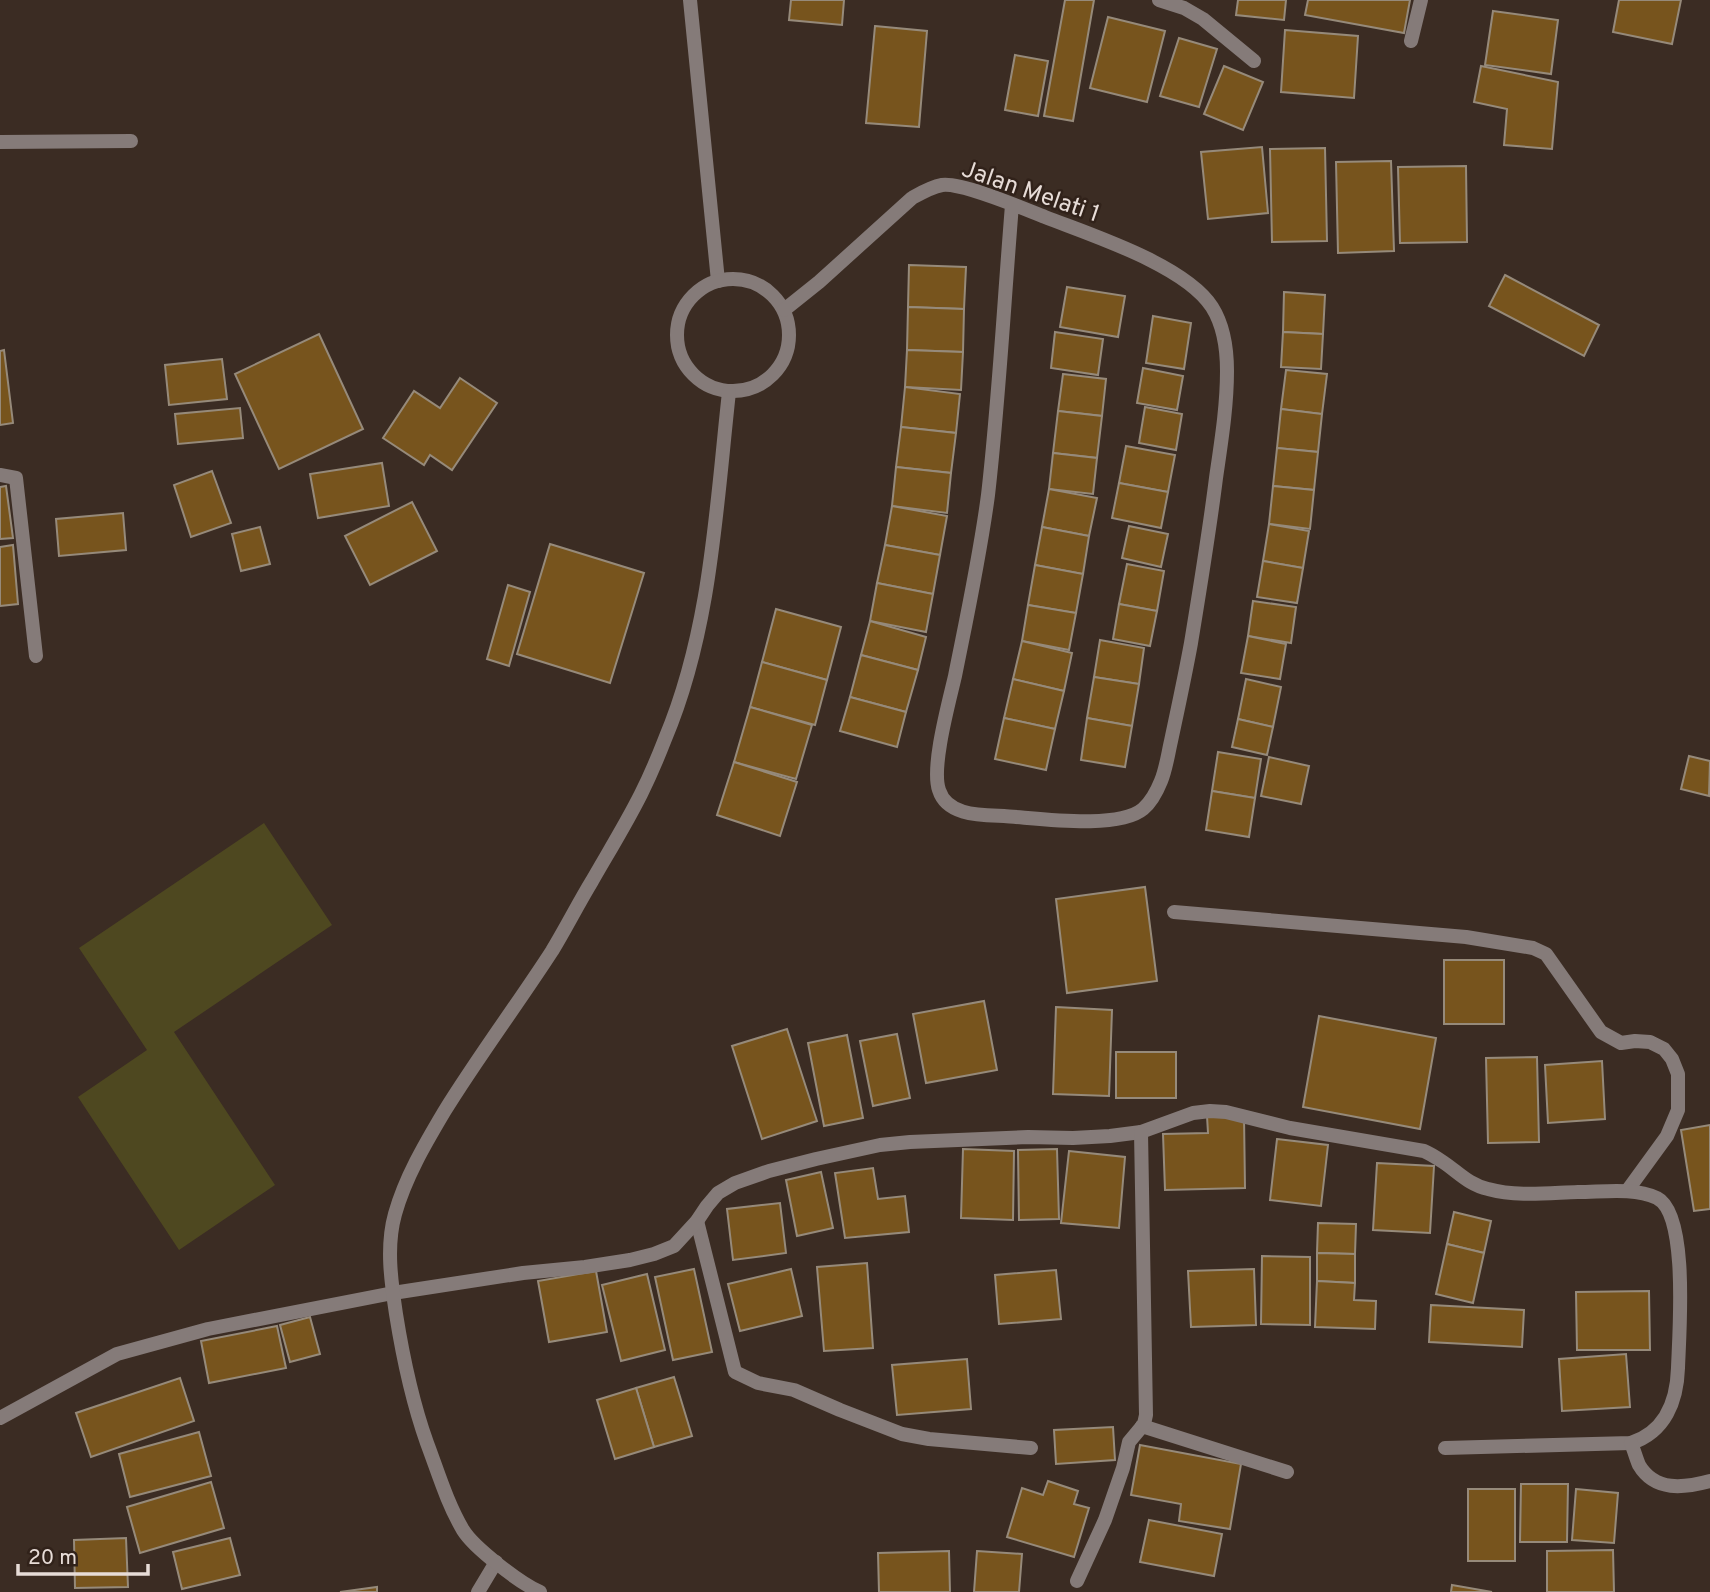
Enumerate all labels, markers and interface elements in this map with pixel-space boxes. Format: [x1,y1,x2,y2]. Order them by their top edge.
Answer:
street label: Jalan Melati 1 [957,155,1103,231]
scale bar [18,1532,147,1576]
text: 20 m [28,1545,77,1572]

